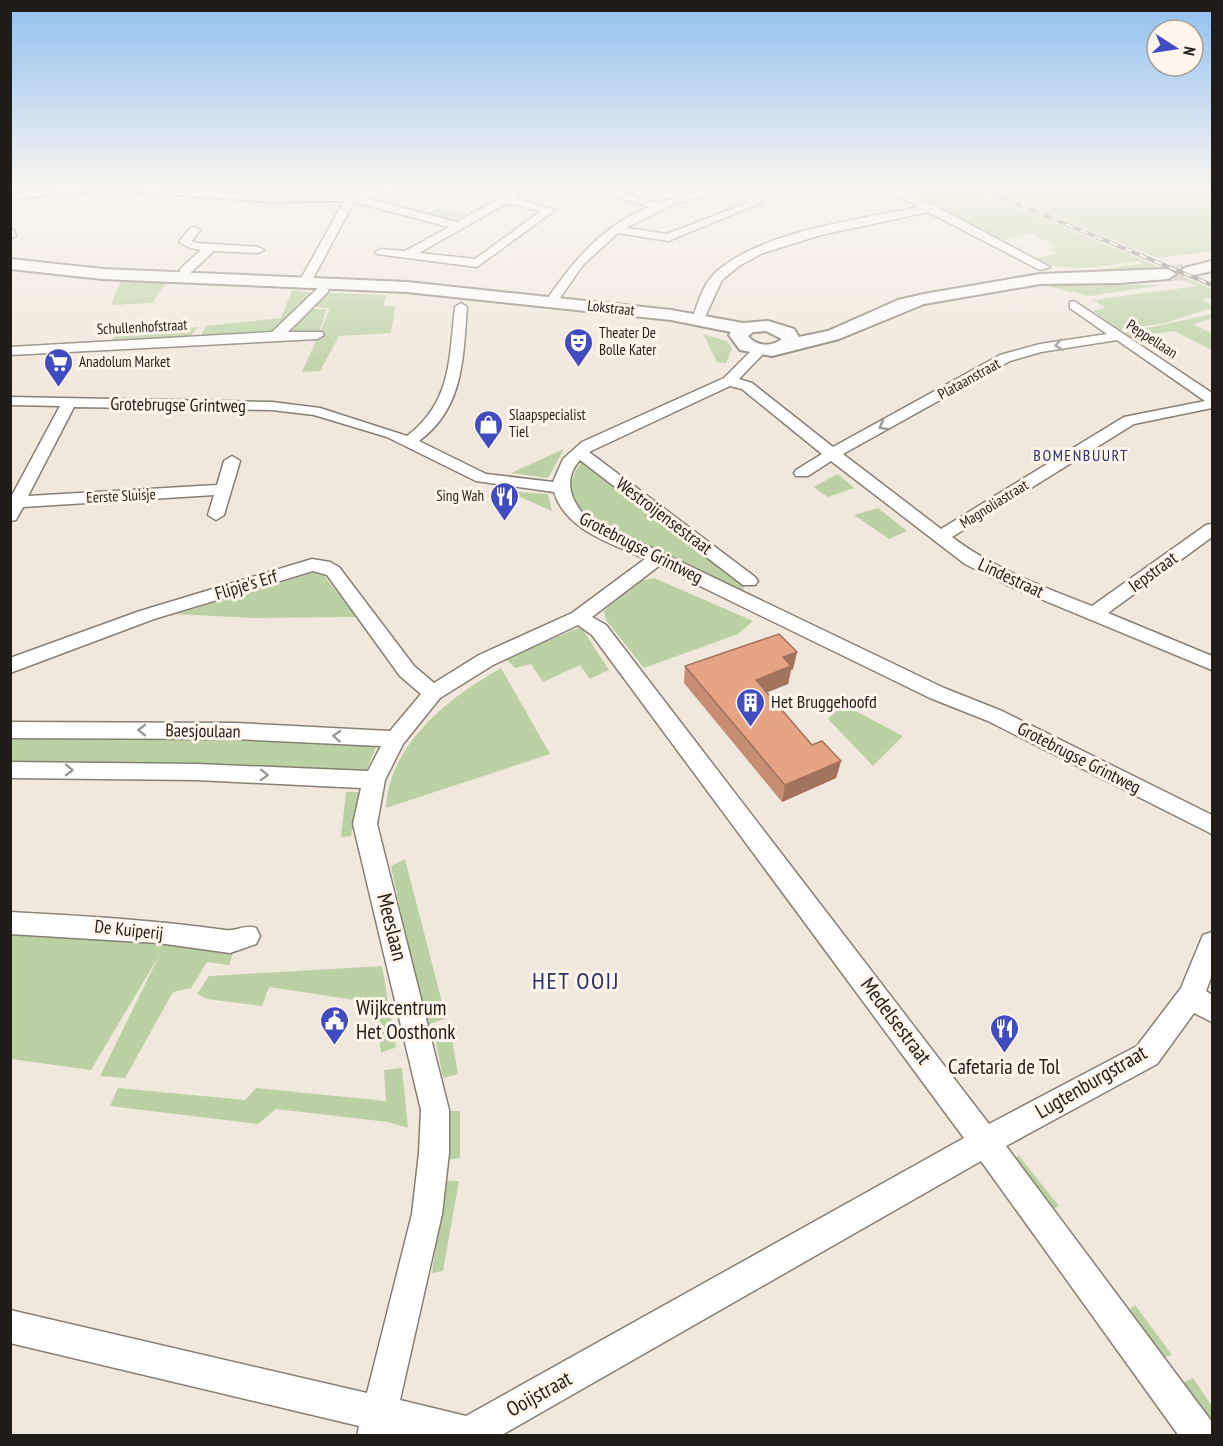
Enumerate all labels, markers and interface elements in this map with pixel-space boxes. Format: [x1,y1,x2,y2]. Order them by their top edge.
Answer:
north arrow [1145,18,1205,78]
text: N [1179,45,1200,57]
street label: Lokstraat [587,296,636,319]
street label: Schullenhofstraat [96,315,188,338]
street label: Peppellaan [1123,315,1181,362]
place label: Theater De Bolle Kater [599,323,657,359]
theatre icon: Theater De Bolle Kater [562,326,594,368]
one-way arrow [1055,339,1064,351]
supermarket icon: Anadolum Market [42,346,74,388]
place label: Anadolum Market [79,352,170,371]
street label: Plataanstraat [934,354,1003,403]
street label: Grotebrugse Grintweg [110,392,246,417]
place label: Slaapspecialist Tiel [509,405,586,441]
shop icon: Slaapspecialist Tiel [472,408,504,450]
one-way arrow [879,419,889,430]
district label: BOMENBUURT [1033,445,1129,465]
street label: Westroijensestraat [612,472,717,559]
street label: Magnoliastraat [956,475,1032,532]
restaurant icon: Sing Wah [489,480,521,522]
street label: Eerste Sluisje [86,484,156,507]
place label: Sing Wah [436,486,484,505]
street label: Grotebrugse Grintweg [576,507,707,589]
street label: Iepstraat [1124,546,1182,597]
street label: Lindestraat [975,552,1048,603]
street label: Flipje's Erf [212,564,281,605]
building icon: Het Bruggehoofd [734,686,766,728]
place label: Het Bruggehoofd [771,690,877,713]
street label: Grotebrugse Grintweg [1014,717,1145,799]
street label: Baesjoulaan [165,718,241,743]
one-way arrow [137,723,146,736]
one-way arrow [332,730,341,743]
one-way arrow [64,764,73,777]
one-way arrow [259,769,268,782]
street label: Meeslaan [371,890,414,963]
street label: De Kuiperij [94,914,165,945]
district label: HET OOIJ [532,965,620,996]
street label: Medelsestraat [855,972,938,1070]
place label: Wijkcentrum Het Oosthonk [356,994,455,1045]
public building icon: Wijkcentrum Het Oosthonk [319,1004,351,1046]
restaurant icon: Cafetaria de Tol [988,1012,1020,1054]
street label: Lugtenburgstraat [1030,1039,1152,1124]
place label: Cafetaria de Tol [948,1053,1060,1080]
street label: Ooijstraat [501,1364,576,1423]

